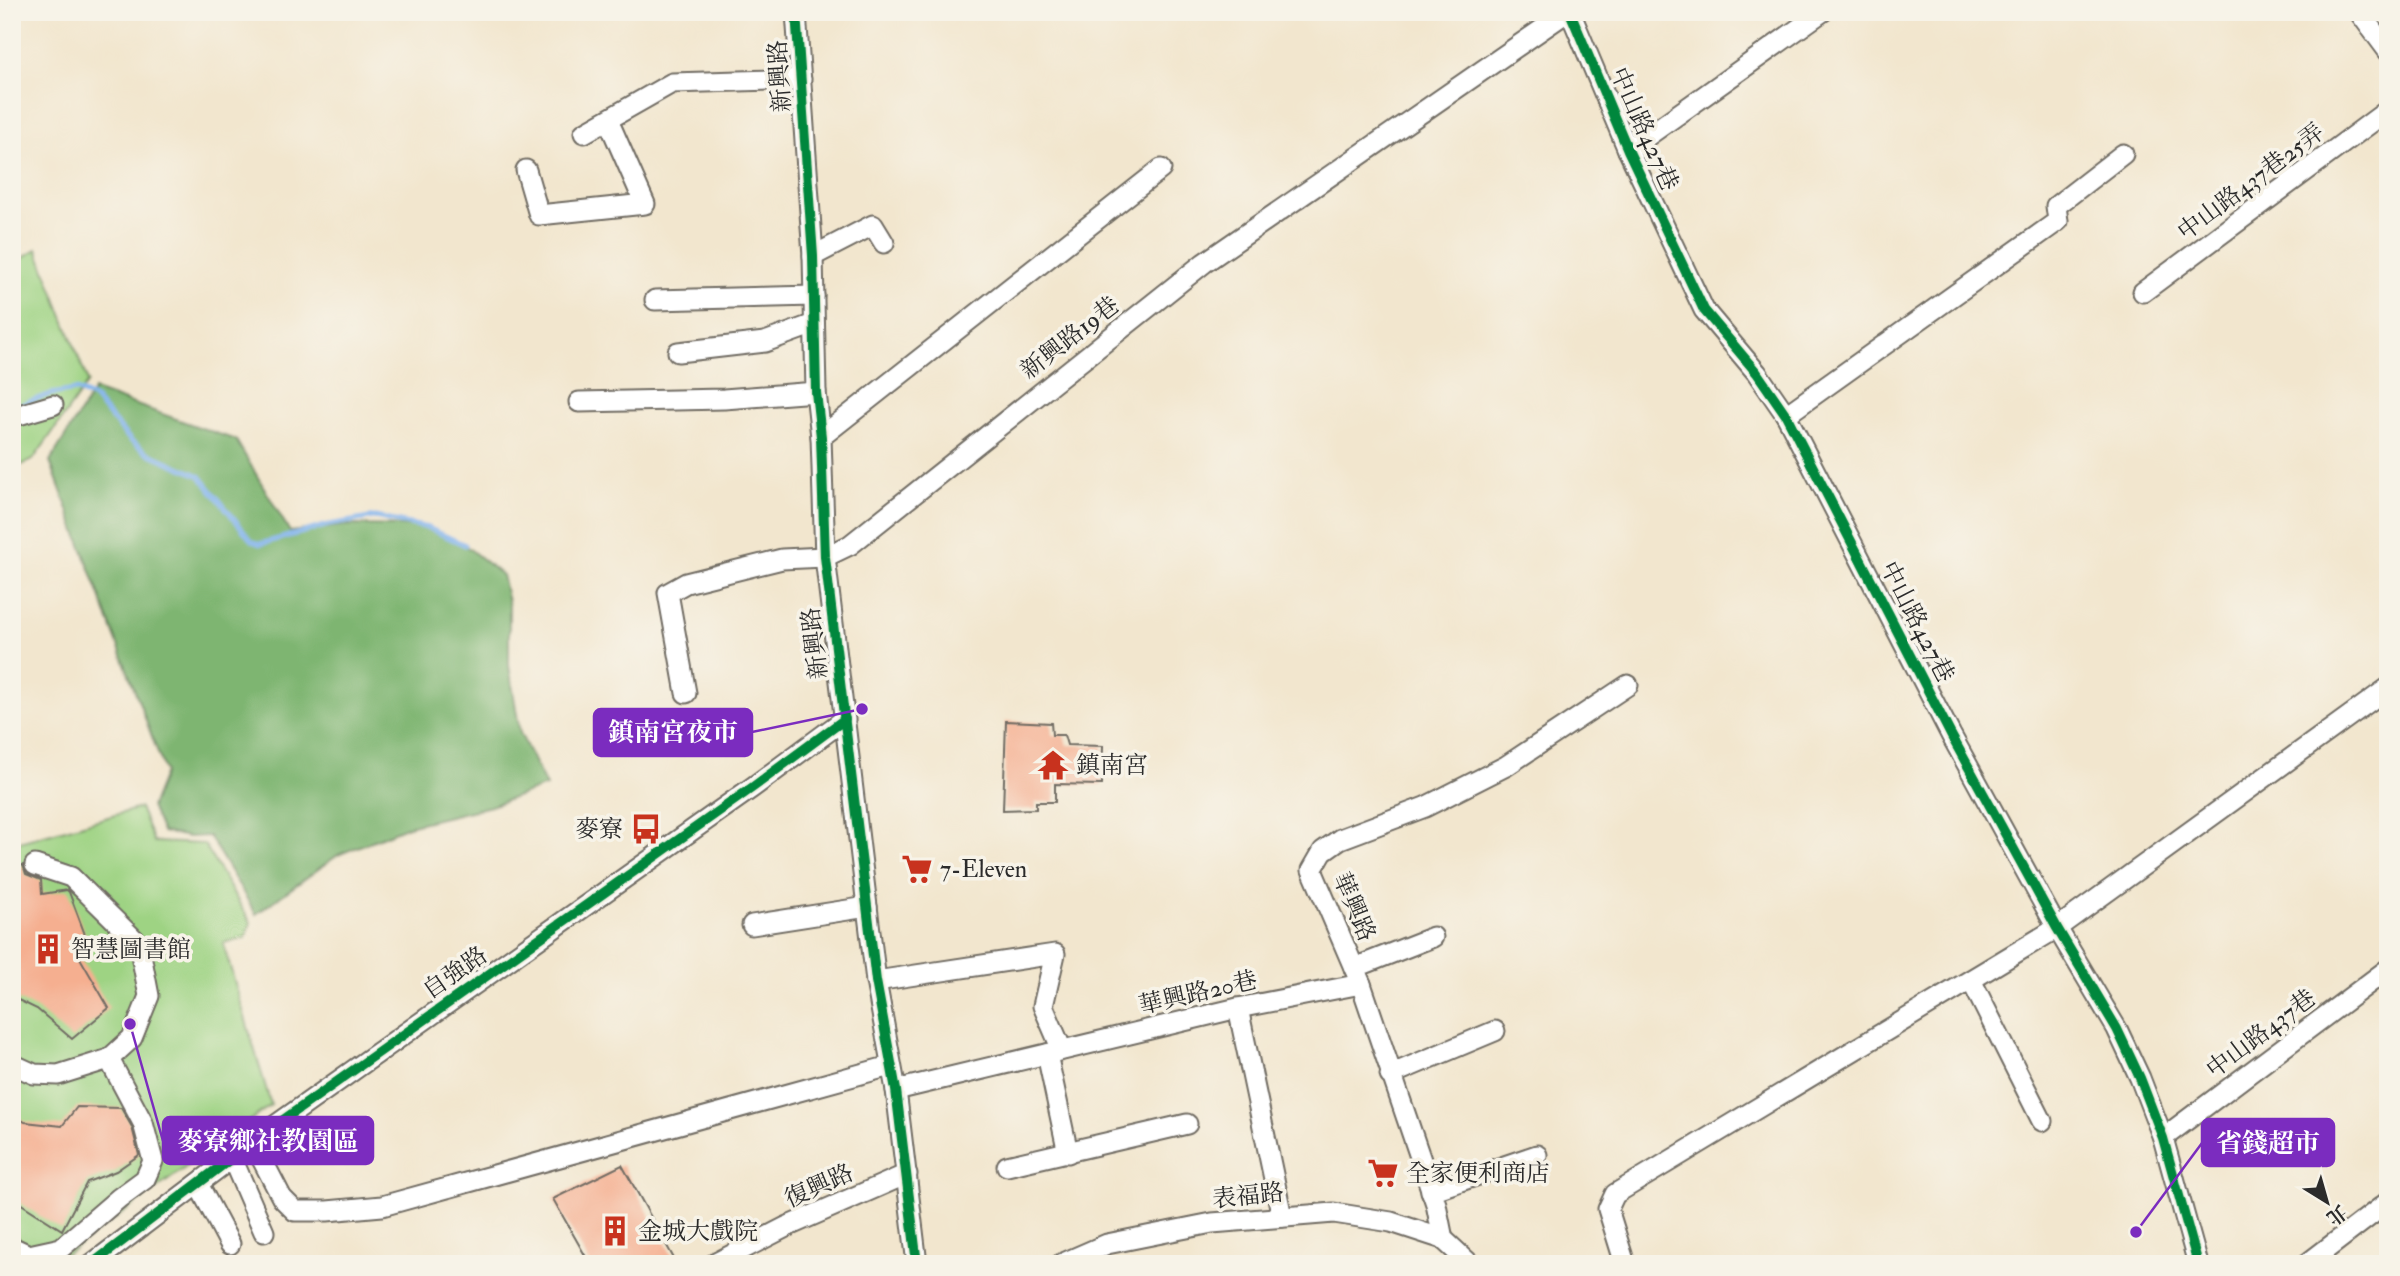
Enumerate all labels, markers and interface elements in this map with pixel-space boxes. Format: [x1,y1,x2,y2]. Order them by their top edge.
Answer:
street label: 新興路 [762,39,798,113]
street label: 中山路427巷 [1603,62,1685,196]
street label: 中山路437巷25弄 [2171,117,2331,247]
street label: 新興路19巷 [1014,290,1126,386]
street label: 中山路427巷 [1873,556,1961,688]
street label: 新興路 [795,605,835,681]
callout: 鎮南宮夜市 [594,709,752,756]
text: 鎮南宮夜市 [608,717,738,749]
temple icon: 鎮南宮 [1036,748,1070,782]
place label: 鎮南宮 [1076,750,1148,781]
bus stop icon: 麥寮 [629,812,663,846]
place label: 麥寮 [575,814,623,845]
supermarket icon: 7-Eleven [900,852,934,886]
place label: 7-Eleven [940,854,1027,885]
street label: 華興路 [1326,868,1382,946]
building icon: 智慧圖書館 [31,932,65,966]
place label: 智慧圖書館 [71,934,191,965]
street label: 自強路 [417,940,493,1006]
street label: 華興路20巷 [1136,964,1260,1022]
street label: 中山路437巷 [2200,983,2322,1085]
callout: 麥寮鄉社教園區 [163,1117,373,1164]
callout: 省錢超市 [2202,1119,2334,1166]
text: 麥寮鄉社教園區 [177,1126,359,1158]
text: 省錢超市 [2216,1128,2320,1160]
supermarket icon: 全家便利商店 [1366,1156,1400,1190]
street label: 復興路 [780,1157,858,1215]
place label: 全家便利商店 [1406,1158,1550,1189]
north arrow [2292,1168,2362,1238]
street label: 表福路 [1211,1177,1285,1215]
text: 北 [2322,1199,2351,1230]
building icon: 金城大戲院 [598,1214,632,1248]
place label: 金城大戲院 [638,1216,758,1247]

